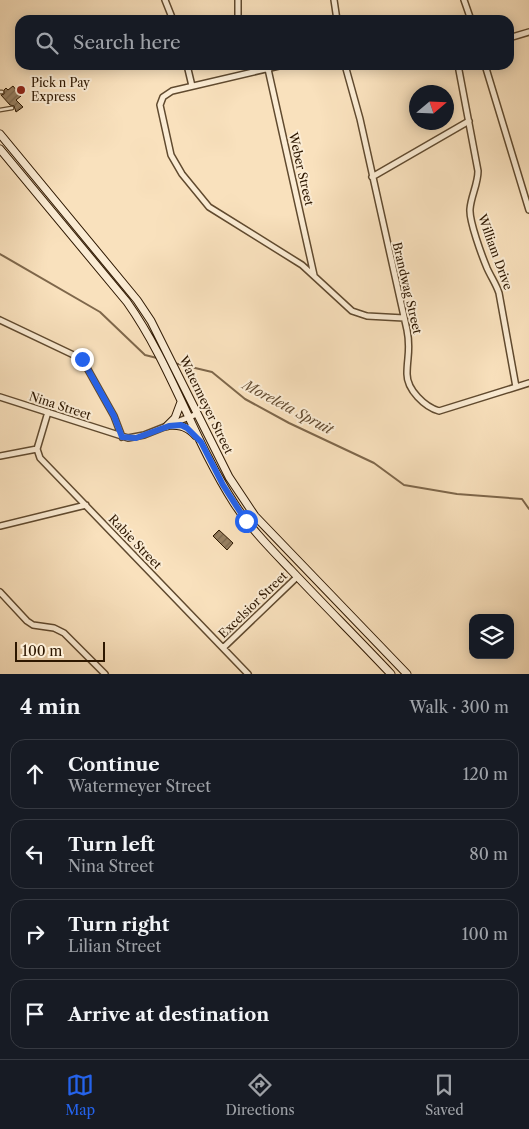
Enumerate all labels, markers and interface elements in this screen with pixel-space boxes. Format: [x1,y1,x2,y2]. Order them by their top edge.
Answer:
search box [15,15,514,70]
icon: search [33,29,61,57]
text: Search here [73,31,181,54]
place label: Pick n Pay Express [31,75,90,104]
marker: Pick n Pay Express [15,84,27,96]
north arrow [409,85,454,130]
street label: Weber Street [286,130,317,208]
street label: William Drive [474,211,516,292]
street label: Brandwag Street [390,240,426,336]
route end [71,348,94,371]
street label: Watermeyer Street [176,352,237,457]
water label: Moreleta Spruit [238,375,337,439]
street label: Nina Street [27,388,94,423]
route start [235,510,258,533]
street label: Rabie Street [106,511,166,573]
street label: Excelsior Street [215,568,291,641]
map controls [469,614,514,659]
button: layers [469,614,514,659]
scale bar [15,639,105,662]
text: 100 m [22,642,62,660]
text: 4 min [20,694,81,719]
text: Walk · 300 m [410,697,509,717]
text: Continue [68,753,160,776]
icon: ahead [21,760,49,788]
text: 120 m [463,764,508,784]
text: Watermeyer Street [68,776,211,796]
text: Turn left [68,833,155,856]
icon: left [21,840,49,868]
text: 80 m [469,844,508,864]
text: Nina Street [68,856,154,876]
text: Turn right [68,913,169,936]
icon: right [21,920,49,948]
text: 100 m [462,924,508,944]
text: Lilian Street [68,936,161,956]
icon: arrive [21,1000,49,1028]
text: Arrive at destination [68,1003,269,1026]
tab: Map [65,1071,95,1119]
tab: Directions [225,1071,295,1119]
tab: Saved [425,1071,464,1119]

